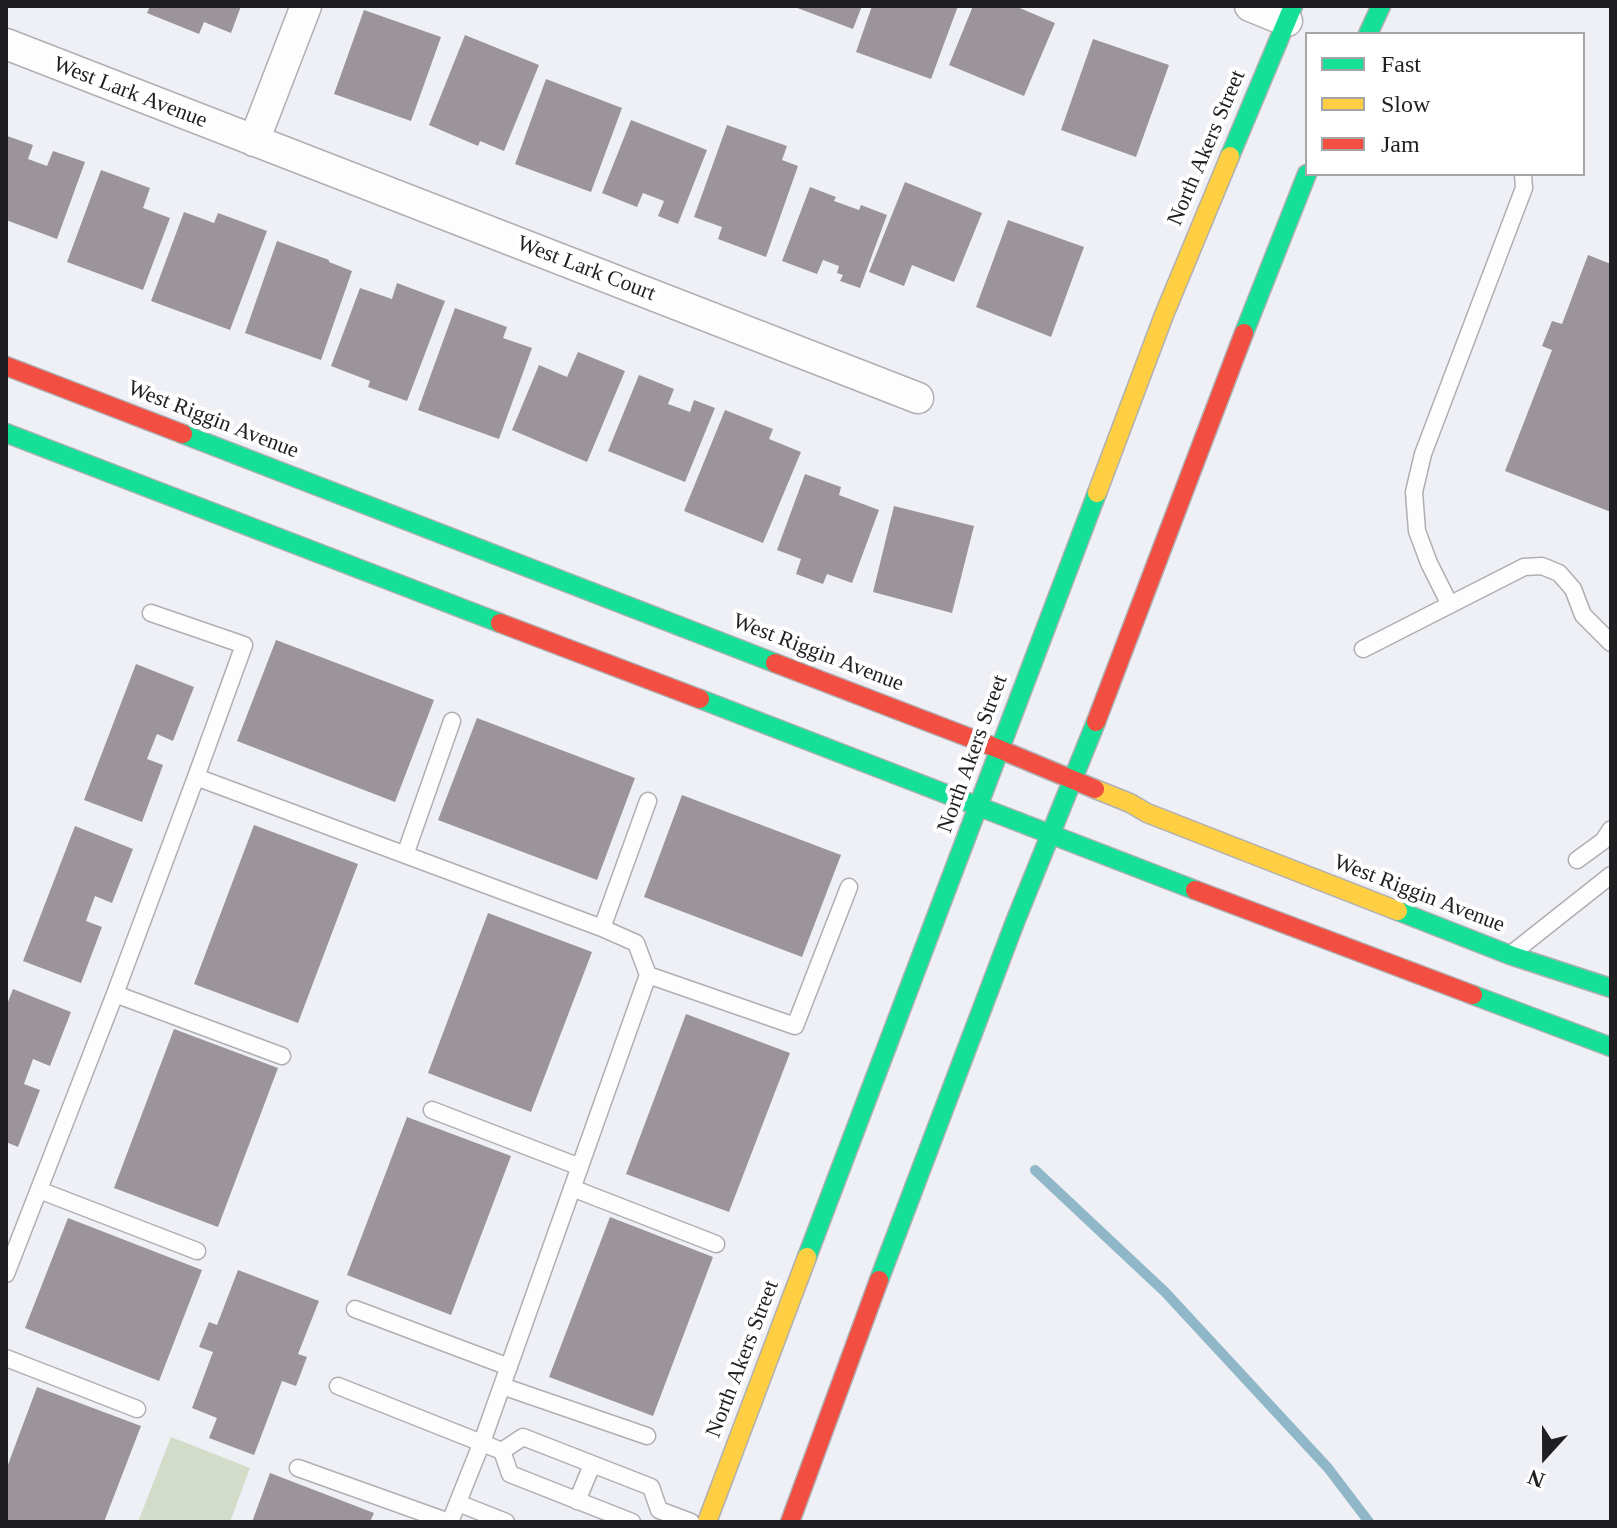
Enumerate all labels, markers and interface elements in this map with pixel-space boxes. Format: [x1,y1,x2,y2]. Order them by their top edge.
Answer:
legend [1305,32,1585,176]
text: Fast [1381,51,1421,77]
street label: West Lark Avenue [49,52,211,134]
street label: North Akers Street [1162,66,1252,230]
text: Slow [1381,91,1430,117]
text: Jam [1381,131,1420,157]
street label: West Lark Court [513,231,659,307]
street label: West Riggin Avenue [124,375,302,465]
street label: West Riggin Avenue [729,608,907,698]
street label: North Akers Street [932,671,1014,837]
street label: West Riggin Avenue [1330,849,1508,939]
street label: North Akers Street [701,1277,785,1441]
north arrow [1505,1416,1585,1496]
text: N [1524,1464,1548,1493]

